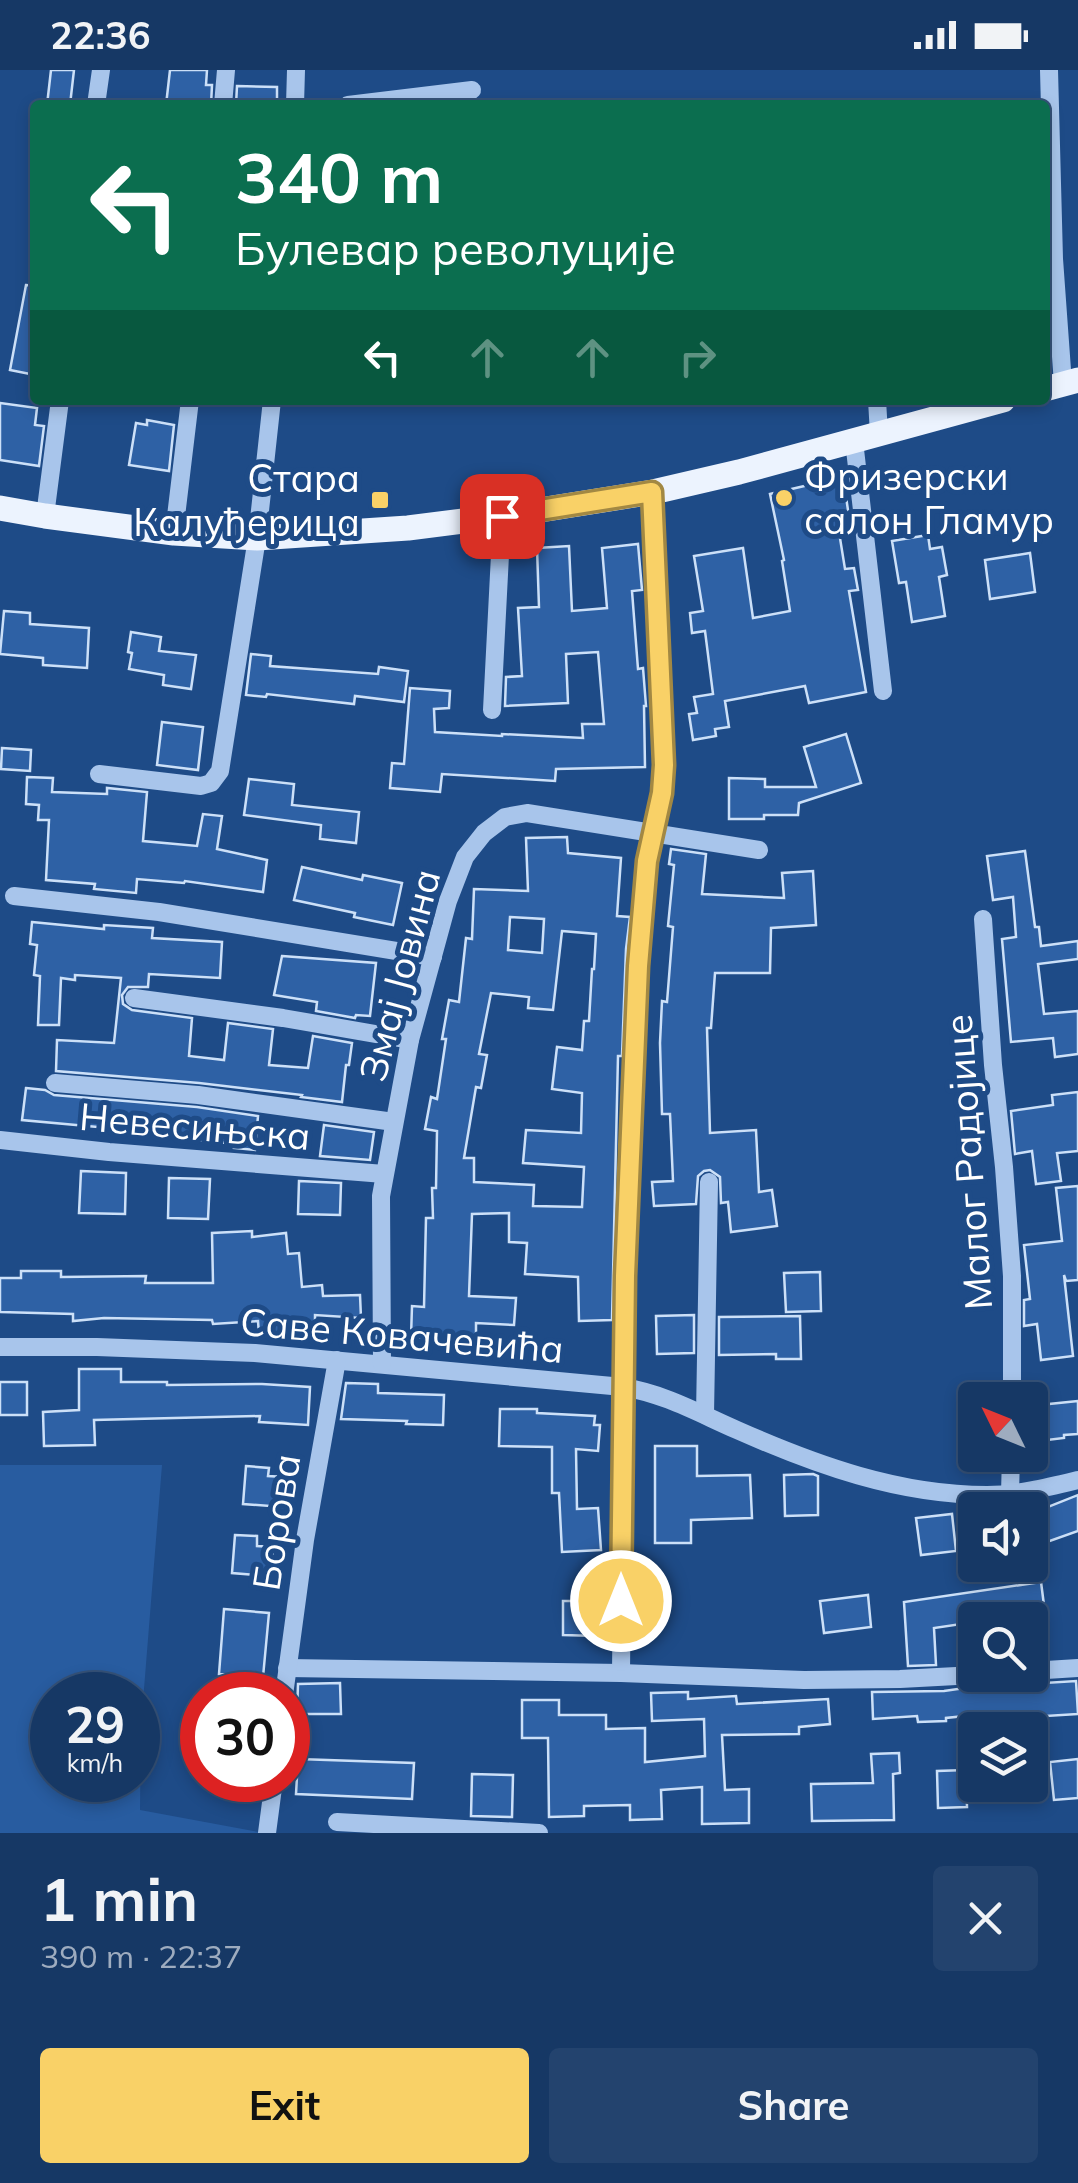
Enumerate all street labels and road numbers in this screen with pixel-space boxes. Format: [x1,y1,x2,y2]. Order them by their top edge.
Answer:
street label: Змај Јовина [348,864,450,1086]
street label: Малог Радојице [934,1013,1002,1311]
street label: Невесињска [78,1092,312,1160]
street label: Саве Ковачевића [238,1297,566,1373]
street label: Борова [242,1450,310,1594]

